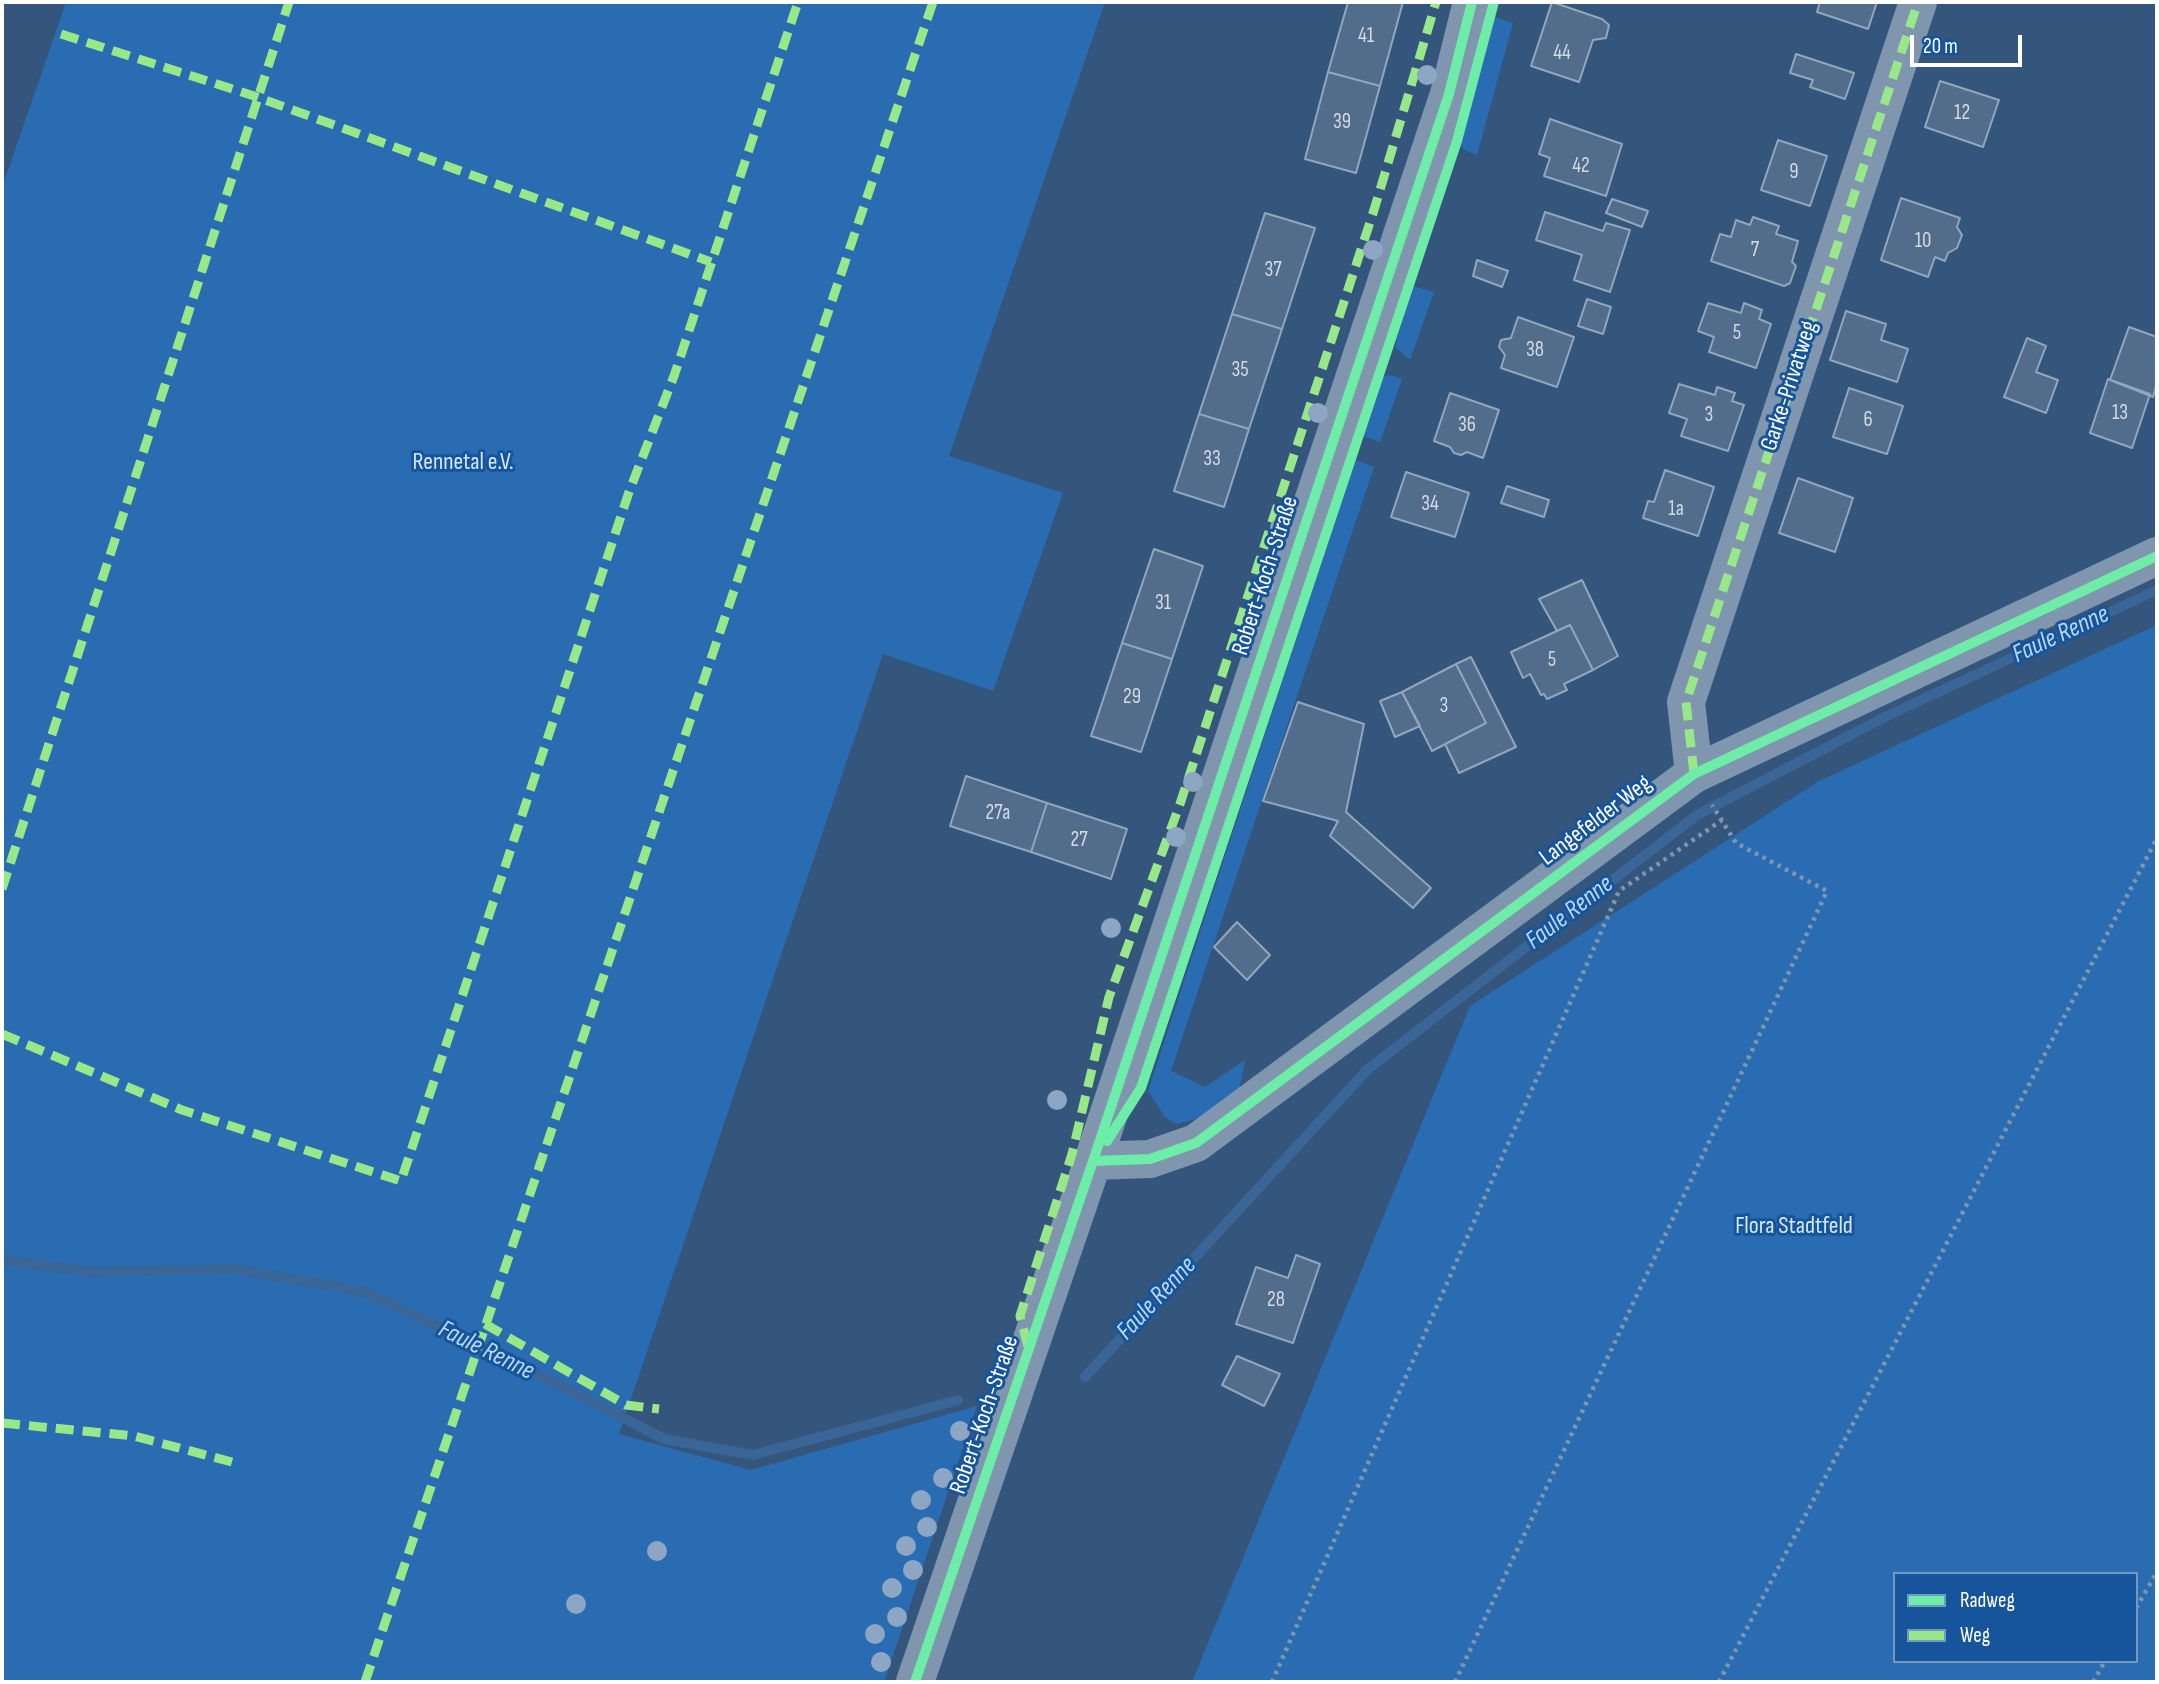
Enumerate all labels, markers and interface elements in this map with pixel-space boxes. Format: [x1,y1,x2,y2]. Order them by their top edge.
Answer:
scale bar [1914,21,2026,65]
house number: 41 [1358,24,1374,50]
text: 20 m [1923,34,1958,59]
house number: 44 [1553,41,1571,67]
house number: 12 [1954,101,1970,127]
house number: 39 [1333,110,1351,136]
house number: 42 [1572,154,1590,180]
house number: 9 [1789,160,1799,186]
house number: 10 [1915,229,1931,255]
house number: 7 [1751,238,1759,264]
house number: 37 [1264,258,1282,284]
street label: Garke-Privatweg [1755,317,1825,455]
house number: 5 [1733,321,1741,347]
house number: 38 [1526,338,1544,364]
house number: 35 [1231,358,1249,384]
house number: 13 [2112,401,2128,427]
house number: 3 [1705,403,1713,429]
house number: 6 [1863,408,1873,434]
house number: 36 [1458,413,1476,439]
house number: 33 [1203,447,1221,473]
park label: Rennetal e.V. [412,449,514,477]
house number: 34 [1421,492,1439,518]
street label: Robert-Koch-Straße [1227,493,1305,659]
house number: 1a [1668,497,1684,523]
house number: 31 [1155,591,1171,617]
water label: Faule Renne [2008,599,2114,671]
house number: 5 [1548,648,1556,674]
house number: 29 [1123,685,1141,711]
house number: 3 [1440,694,1448,720]
street label: Langefelder Weg [1534,770,1658,872]
house number: 27a [986,801,1010,827]
house number: 27 [1070,828,1088,854]
water label: Faule Renne [1520,869,1620,957]
park label: Flora Stadtfeld [1735,1213,1853,1241]
water label: Faule Renne [1110,1251,1204,1347]
house number: 28 [1267,1288,1285,1314]
water label: Faule Renne [433,1314,539,1388]
street label: Robert-Koch-Straße [944,1332,1026,1498]
legend [1893,1572,2138,1663]
text: Radweg [1960,1588,2015,1613]
text: Weg [1960,1623,1990,1648]

